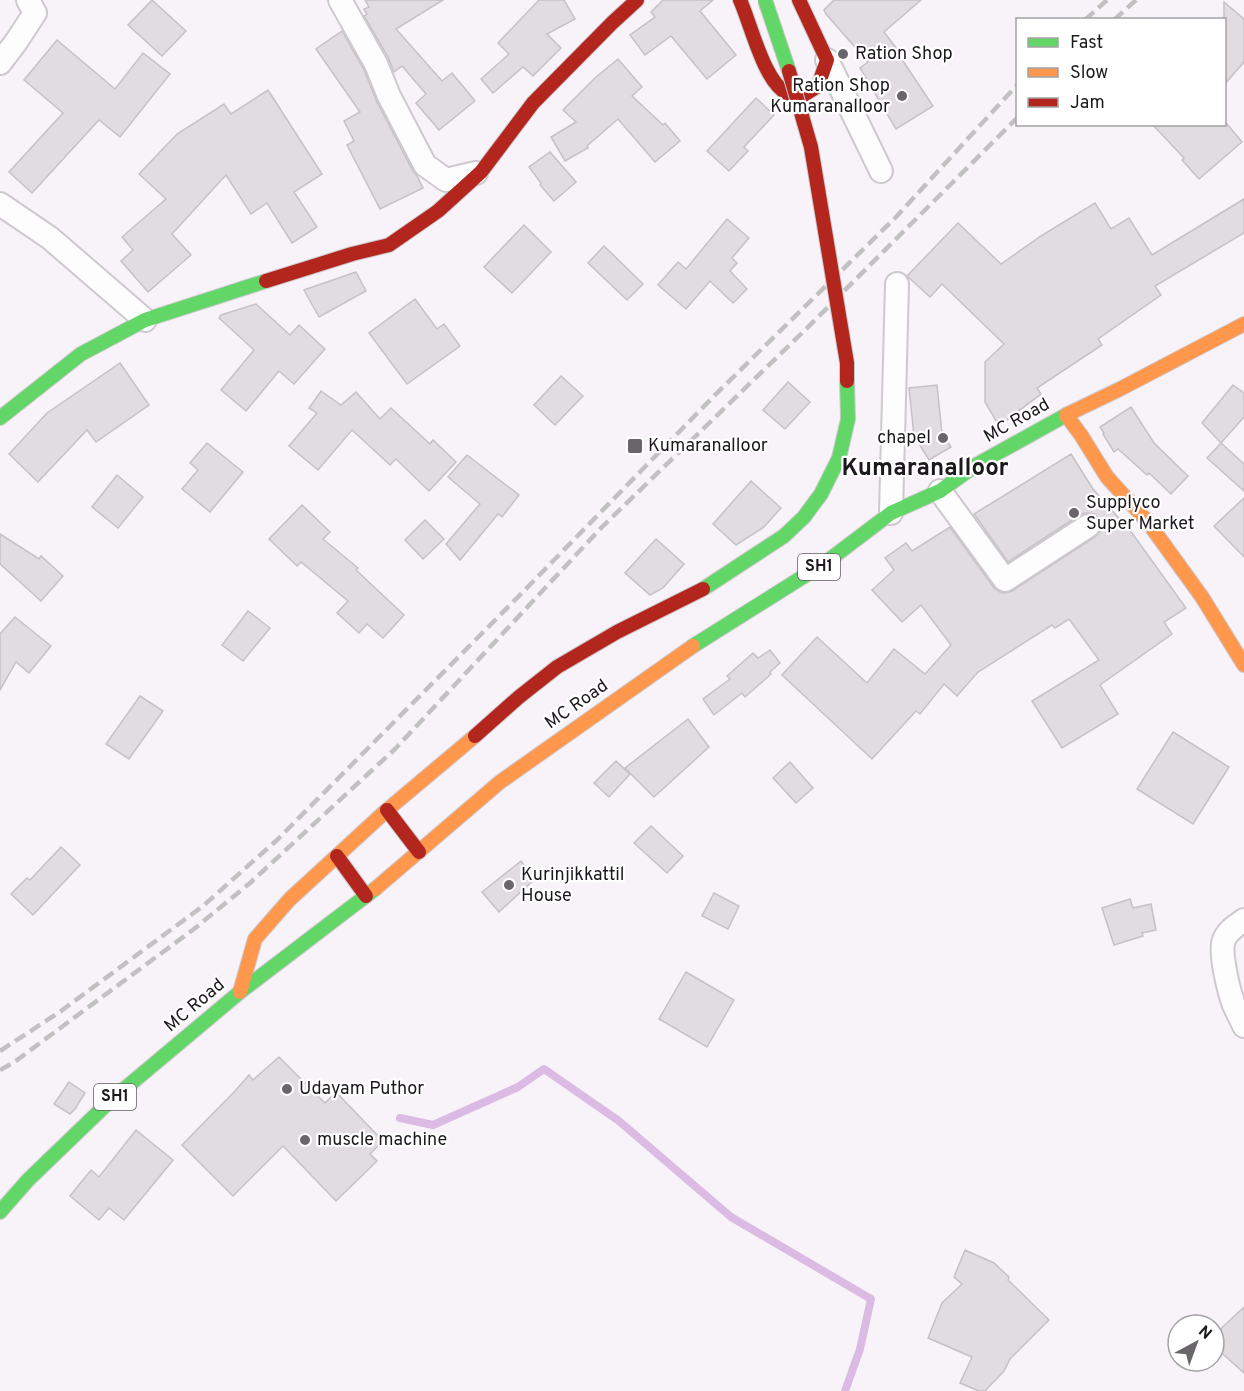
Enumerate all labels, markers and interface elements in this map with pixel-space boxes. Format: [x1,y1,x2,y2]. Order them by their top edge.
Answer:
legend [1016,18,1226,126]
text: Fast [1070,32,1103,55]
place label: Ration Shop [855,43,953,66]
marker: Ration Shop [836,47,850,61]
text: Slow [1070,62,1108,85]
place label: Ration Shop Kumaranalloor [770,75,890,119]
marker: Ration Shop Kumaranalloor [895,89,909,103]
text: Jam [1070,92,1105,115]
street label: MC Road [980,393,1054,449]
place label: chapel [877,427,931,450]
marker: chapel [936,431,950,445]
place label: Kumaranalloor [648,435,768,458]
marker: Kumaranalloor [626,437,644,455]
district label: Kumaranalloor [841,454,1009,484]
place label: Supplyco Super Market [1086,492,1194,536]
marker: Supplyco Super Market [1067,506,1081,520]
road number: SH1 [798,554,840,580]
street label: MC Road [541,675,613,735]
place label: Kurinjikkattil House [521,864,624,908]
marker: Kurinjikkattil House [502,878,516,892]
street label: MC Road [160,974,230,1038]
place label: Udayam Puthor [299,1078,424,1101]
marker: Udayam Puthor [280,1082,294,1096]
road number: SH1 [94,1084,136,1110]
place label: muscle machine [317,1129,447,1152]
marker: muscle machine [298,1133,312,1147]
north arrow [1166,1313,1226,1373]
text: N [1194,1322,1215,1345]

